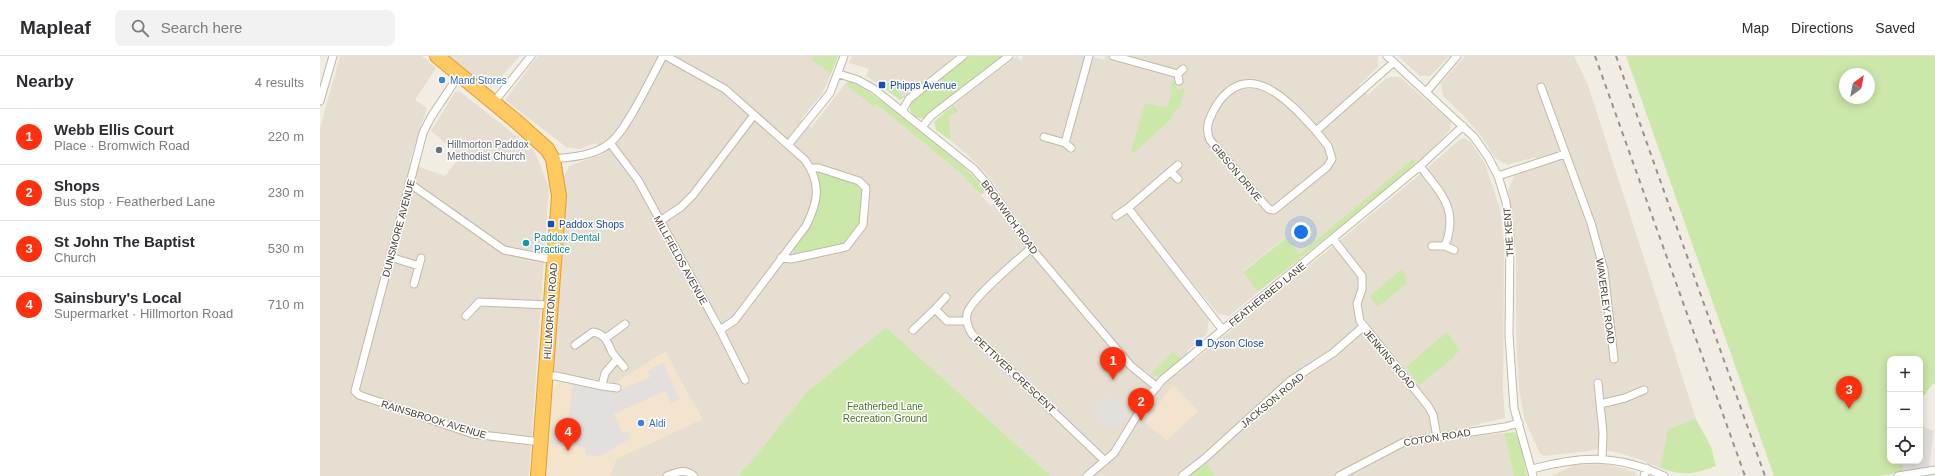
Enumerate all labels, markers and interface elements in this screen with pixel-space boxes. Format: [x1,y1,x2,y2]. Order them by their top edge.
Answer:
search box [115,10,395,46]
text: Mapleaf [20,17,91,38]
icon: search [129,17,151,39]
text: Search here [161,19,242,36]
text: Map [1742,20,1769,36]
text: Directions [1791,20,1853,36]
text: Saved [1875,20,1915,36]
north arrow [1839,68,1875,104]
text: Nearby [16,72,74,91]
text: 4 results [255,75,304,90]
marker: Mand Stores [437,75,447,85]
place label: Mand Stores [450,75,507,86]
marker: Phipps Avenue [877,80,887,90]
place label: Phipps Avenue [890,80,957,91]
text: Webb Ellis Court [54,121,174,138]
text: 1 [25,129,33,144]
text: 220 m [268,129,304,144]
text: Place · Bromwich Road [54,138,190,153]
place label: Hillmorton Paddox Methodist Church [447,139,529,162]
street label: GIBSON DRIVE [1209,141,1264,204]
marker: Hillmorton Paddox Methodist Church [434,145,444,155]
text: Shops [54,177,100,194]
street label: DUNSMORE AVENUE [380,178,417,278]
street label: BROMWICH ROAD [979,178,1040,256]
text: 2 [25,185,33,200]
text: 230 m [268,185,304,200]
text: Bus stop · Featherbed Lane [54,194,215,209]
street label: THE KENT [1501,207,1516,257]
street label: MILLFIELDS AVENUE [652,214,710,307]
marker: Paddox Shops [546,219,556,229]
place label: Paddox Shops [559,219,624,230]
your location [1291,222,1311,242]
place label: Paddox Dental Practice [534,232,600,255]
text: St John The Baptist [54,233,195,250]
marker: Paddox Dental Practice [521,238,531,248]
text: 3 [25,241,33,256]
text: 530 m [268,241,304,256]
text: Church [54,250,96,265]
street label: WAVERLEY ROAD [1594,258,1617,344]
street label: FEATHERBED LANE [1227,260,1308,329]
street label: HILLMORTON ROAD [542,262,559,360]
text: Sainsbury's Local [54,289,182,306]
text: 4 [25,297,33,312]
text: 710 m [268,297,304,312]
text: Supermarket · Hillmorton Road [54,306,233,321]
street label: JENKINS ROAD [1362,327,1418,391]
street label: PETTIVER CRESCENT [972,334,1057,415]
marker: Dyson Close [1194,338,1204,348]
place label: Dyson Close [1207,338,1264,349]
pin: 1 [1100,347,1126,380]
map controls [1887,356,1923,464]
button: + [1887,356,1923,392]
street label: JACKSON ROAD [1239,371,1306,430]
pin: 3 [1836,376,1862,409]
pin: 2 [1128,388,1154,421]
button: − [1887,392,1923,428]
street label: RAINSBROOK AVENUE [380,398,488,441]
park label: Featherbed Lane Recreation Ground [843,401,927,424]
pin: 4 [555,418,581,451]
marker: Aldi [636,418,646,428]
place label: Aldi [649,418,666,429]
street label: COTON ROAD [1403,427,1471,448]
button: locate [1887,428,1923,464]

